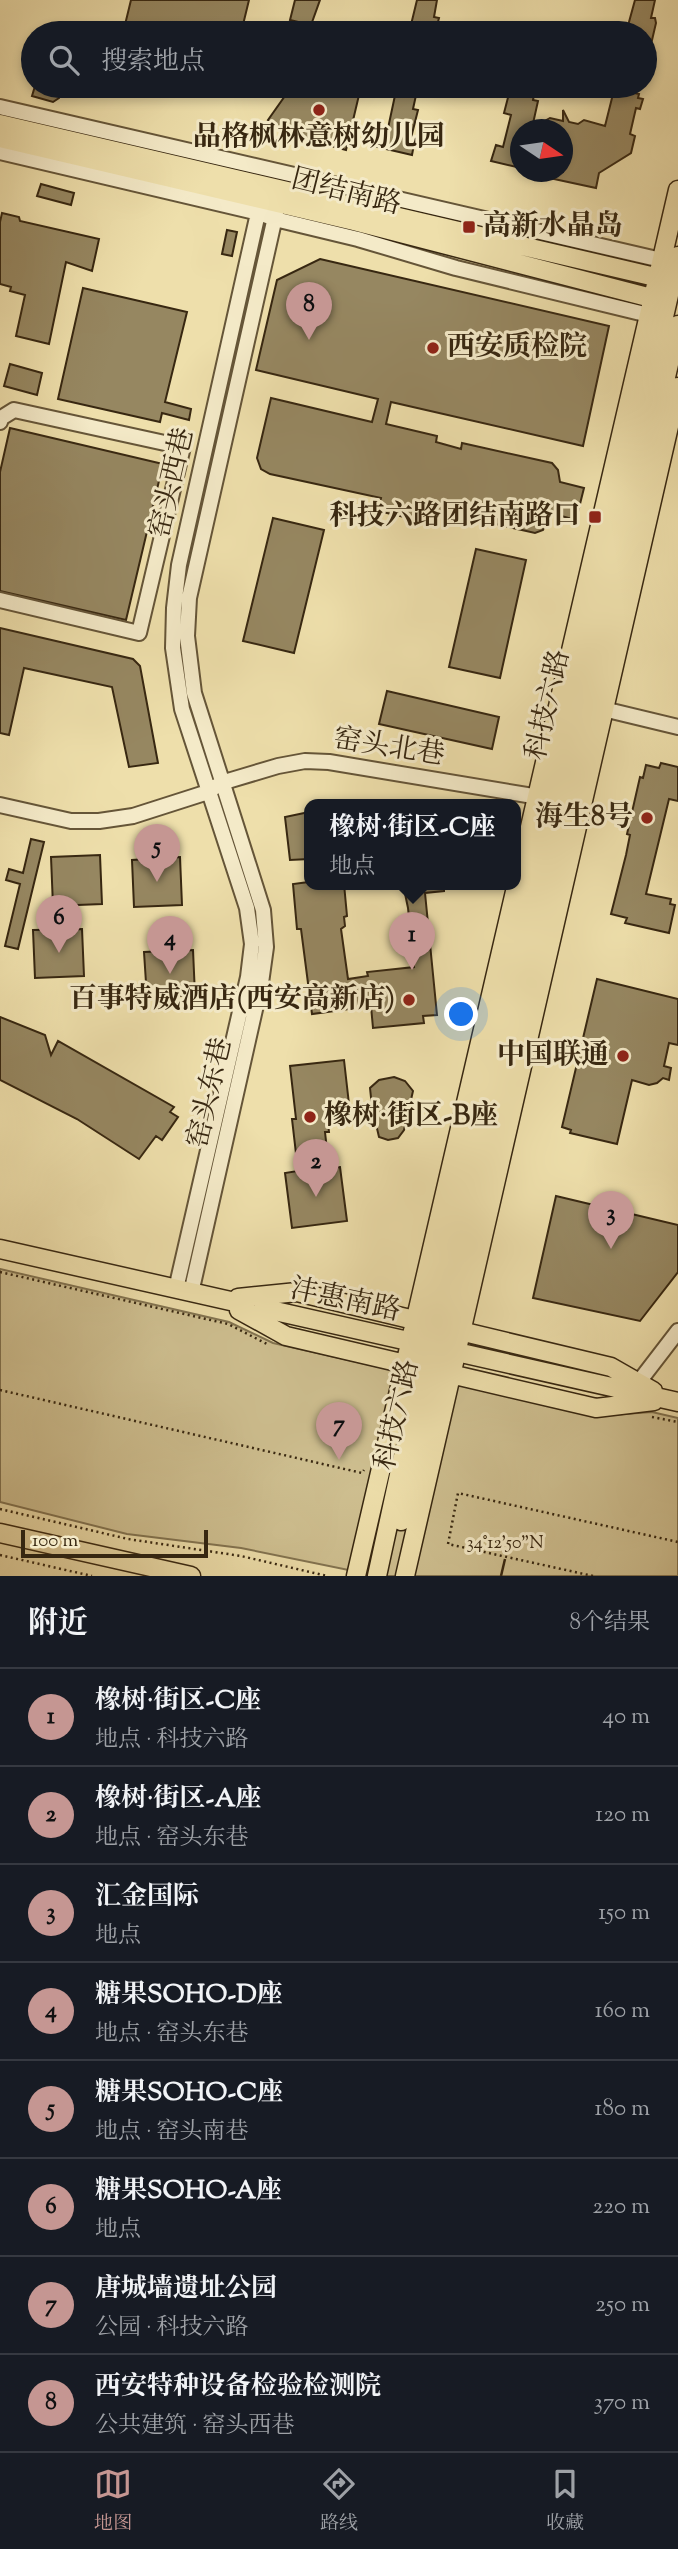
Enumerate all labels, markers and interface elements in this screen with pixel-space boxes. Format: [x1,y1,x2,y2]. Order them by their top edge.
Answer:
search box [21,21,657,98]
icon: search [45,41,83,79]
text: 搜索地点 [101,44,205,81]
marker: 品格枫林意树幼儿园 [311,102,327,118]
place label: 品格枫林意树幼儿园 [193,118,445,158]
north arrow [510,119,573,182]
street label: 团结南路 [287,160,405,226]
place label: 高新水晶岛 [483,207,623,247]
marker: 高新水晶岛 [461,219,477,235]
pin: 8 [286,282,332,340]
place label: 西安质检院 [447,328,587,368]
marker: 西安质检院 [425,340,441,356]
street label: 窑头西巷 [141,424,205,542]
place label: 科技六路团结南路口 [329,497,581,537]
marker: 科技六路团结南路口 [587,509,603,525]
street label: 科技六路 [517,646,581,764]
street label: 窑头北巷 [331,719,447,777]
place label: 海生8号 [535,798,633,838]
popup [304,799,521,890]
text: 橡树·街区-C座 [329,810,496,847]
marker: 海生8号 [639,810,655,826]
pin: 5 [134,824,180,882]
text: 地点 [329,851,375,884]
pin: 6 [36,895,82,953]
pin: 1 [389,912,435,970]
pin: 4 [147,916,193,974]
place label: 百事特威酒店(西安高新店) [69,980,395,1020]
marker: 百事特威酒店(西安高新店) [401,992,417,1008]
your location [444,997,478,1031]
street label: 窑头东巷 [179,1034,243,1152]
place label: 中国联通 [497,1036,609,1076]
marker: 中国联通 [615,1048,631,1064]
place label: 橡树·街区-B座 [324,1097,498,1137]
marker: 橡树·街区-B座 [302,1109,318,1125]
pin: 2 [293,1139,339,1197]
pin: 3 [588,1191,634,1249]
street label: 沣惠南路 [286,1270,404,1332]
street label: 科技六路 [366,1356,430,1474]
pin: 7 [316,1402,362,1460]
scale bar [21,1527,208,1559]
text: 100 m [32,1528,78,1555]
text: 34°12'50"N [466,1531,544,1557]
text: 附近 [28,1603,88,1646]
text: 8个结果 [570,1607,650,1640]
text: 橡树·街区-C座 [95,1683,261,1720]
text: 1 [47,1701,55,1734]
text: 40 m [603,1701,650,1734]
text: 地点 · 科技六路 [95,1724,249,1757]
text: 橡树·街区-A座 [95,1781,262,1818]
text: 2 [46,1799,56,1832]
text: 120 m [595,1799,650,1832]
text: 地点 · 窑头东巷 [95,1822,249,1855]
text: 汇金国际 [95,1879,199,1916]
text: 3 [46,1897,56,1930]
text: 150 m [598,1897,650,1930]
text: 地点 [95,1920,141,1953]
text: 糖果SOHO-D座 [95,1977,283,2014]
text: 4 [45,1995,57,2028]
text: 160 m [595,1995,650,2028]
text: 地点 · 窑头东巷 [95,2018,249,2051]
text: 糖果SOHO-C座 [95,2075,283,2112]
text: 5 [47,2093,55,2126]
text: 180 m [595,2093,650,2126]
text: 地点 · 窑头南巷 [95,2116,249,2149]
text: 糖果SOHO-A座 [95,2173,282,2210]
text: 6 [45,2191,57,2224]
text: 220 m [592,2191,650,2224]
text: 地点 [95,2214,141,2247]
text: 唐城墙遗址公园 [95,2271,277,2308]
text: 7 [45,2289,57,2322]
text: 250 m [595,2289,650,2322]
text: 公园 · 科技六路 [95,2312,249,2345]
text: 西安特种设备检验检测院 [95,2369,381,2406]
text: 8 [45,2387,57,2420]
text: 370 m [594,2387,650,2420]
text: 公共建筑 · 窑头西巷 [95,2410,295,2443]
tab: 地图 [94,2465,132,2538]
tab: 路线 [320,2465,358,2538]
tab: 收藏 [546,2465,584,2538]

